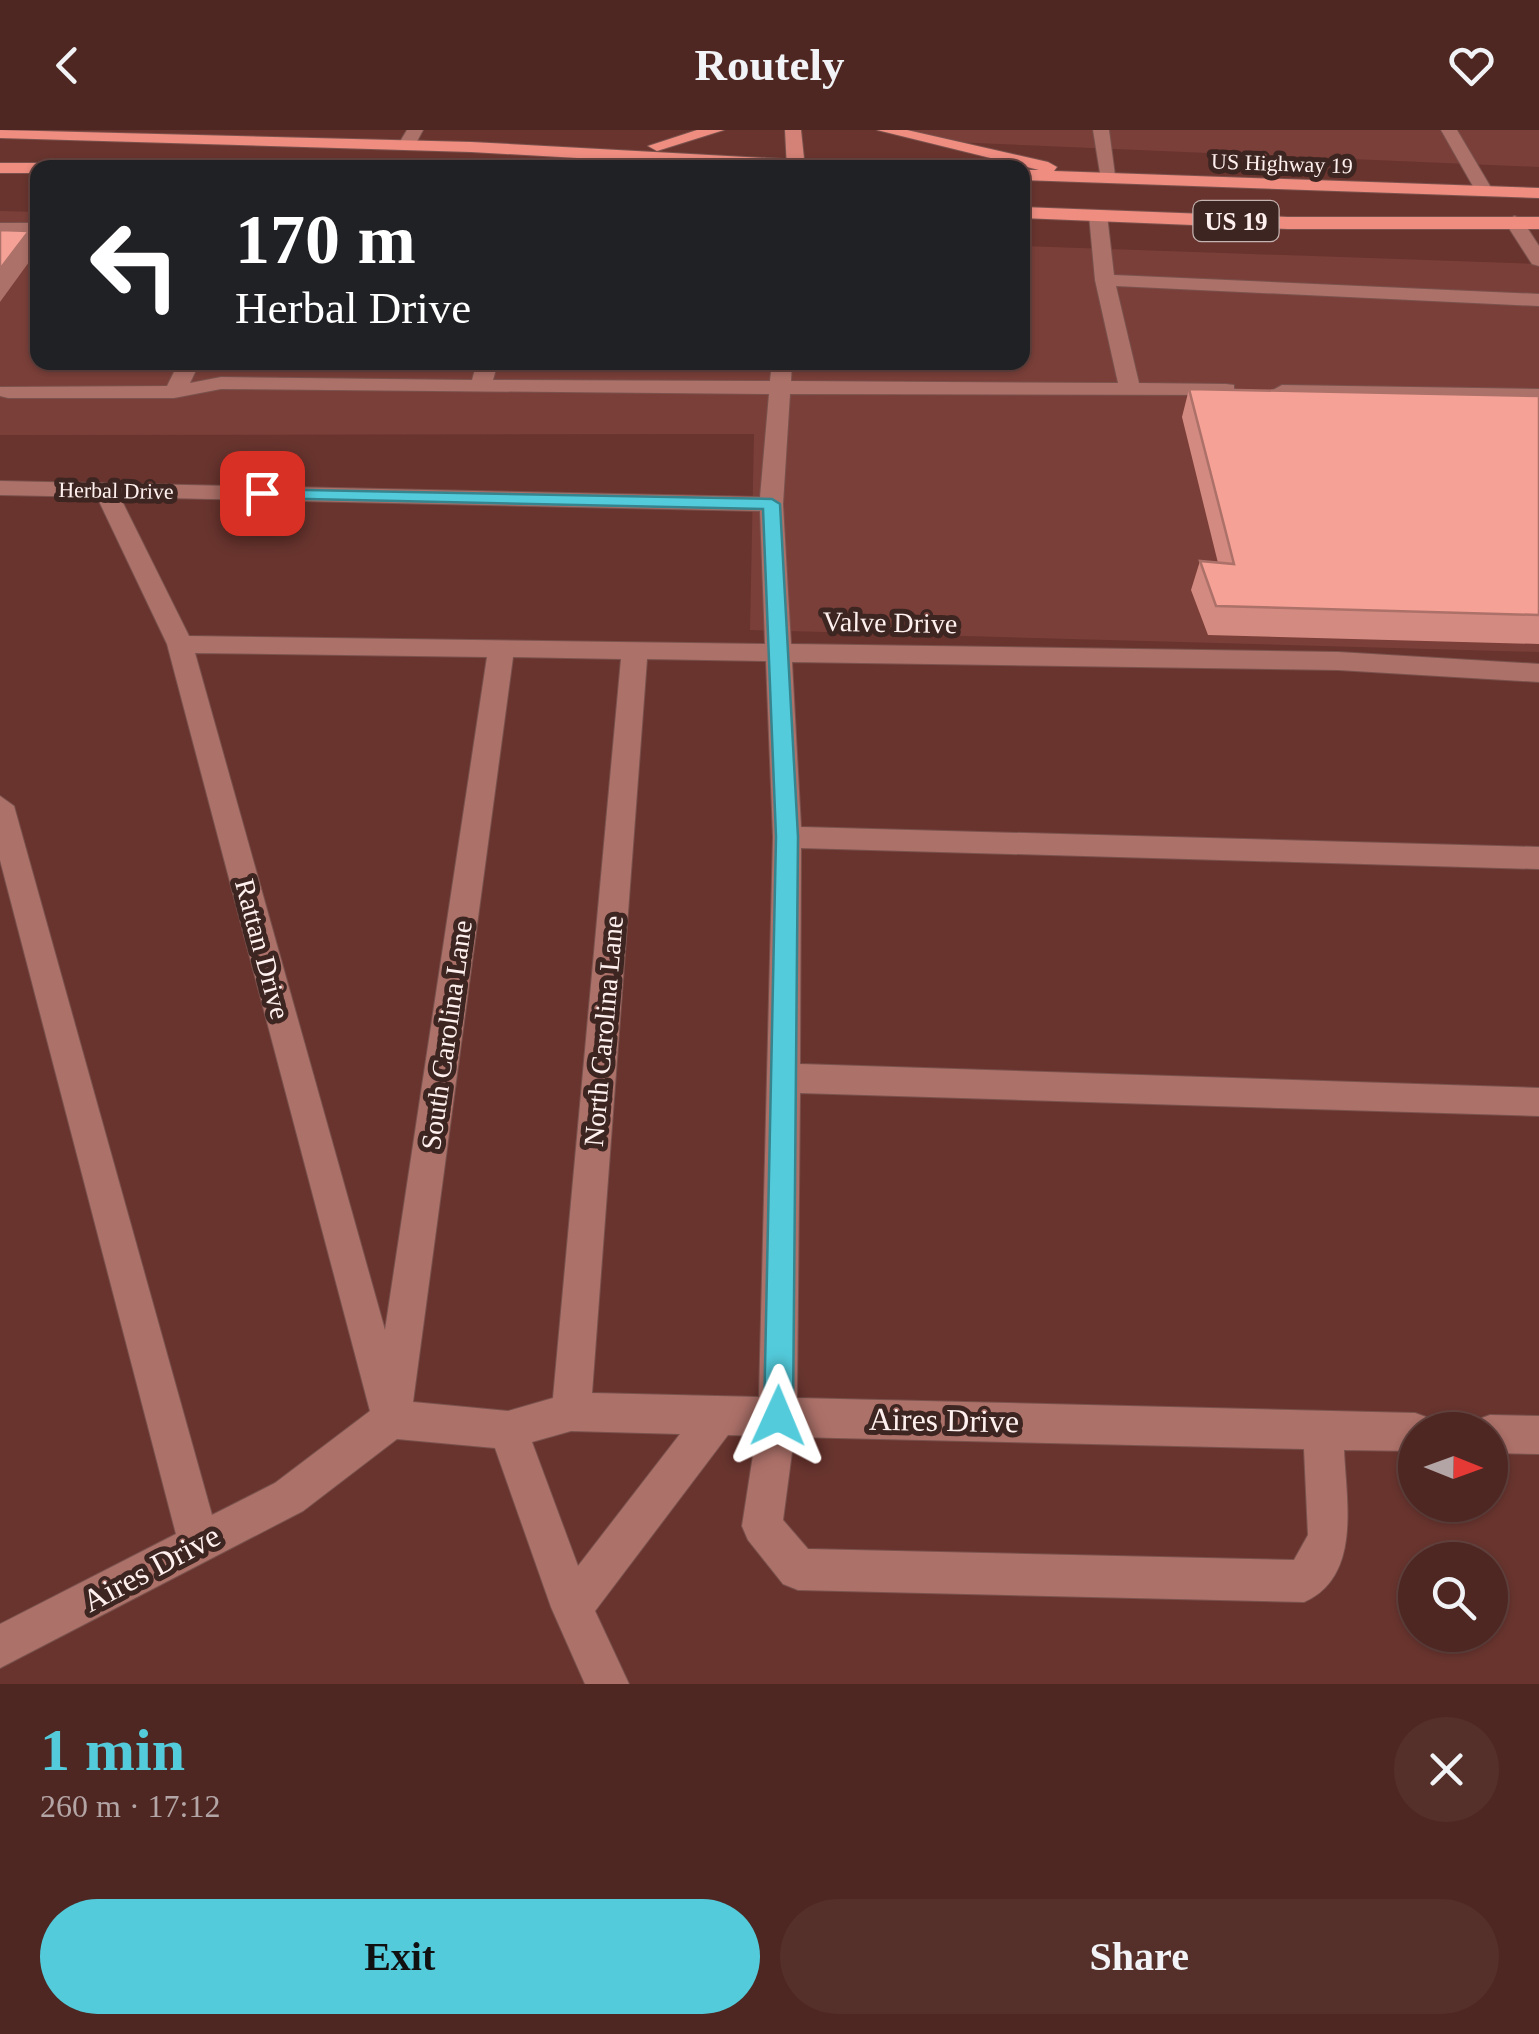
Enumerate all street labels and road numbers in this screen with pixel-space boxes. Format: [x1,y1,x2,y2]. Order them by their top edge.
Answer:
street label: US Highway 19 [1211,149,1353,178]
road number: US 19 [1194,201,1278,241]
street label: Herbal Drive [58,477,174,504]
street label: Valve Drive [822,606,958,639]
street label: Rattan Drive [229,876,296,1023]
street label: North Carolina Lane [578,914,629,1148]
street label: South Carolina Lane [415,918,478,1152]
street label: Aires Drive [869,1401,1019,1439]
street label: Aires Drive [76,1517,226,1619]

